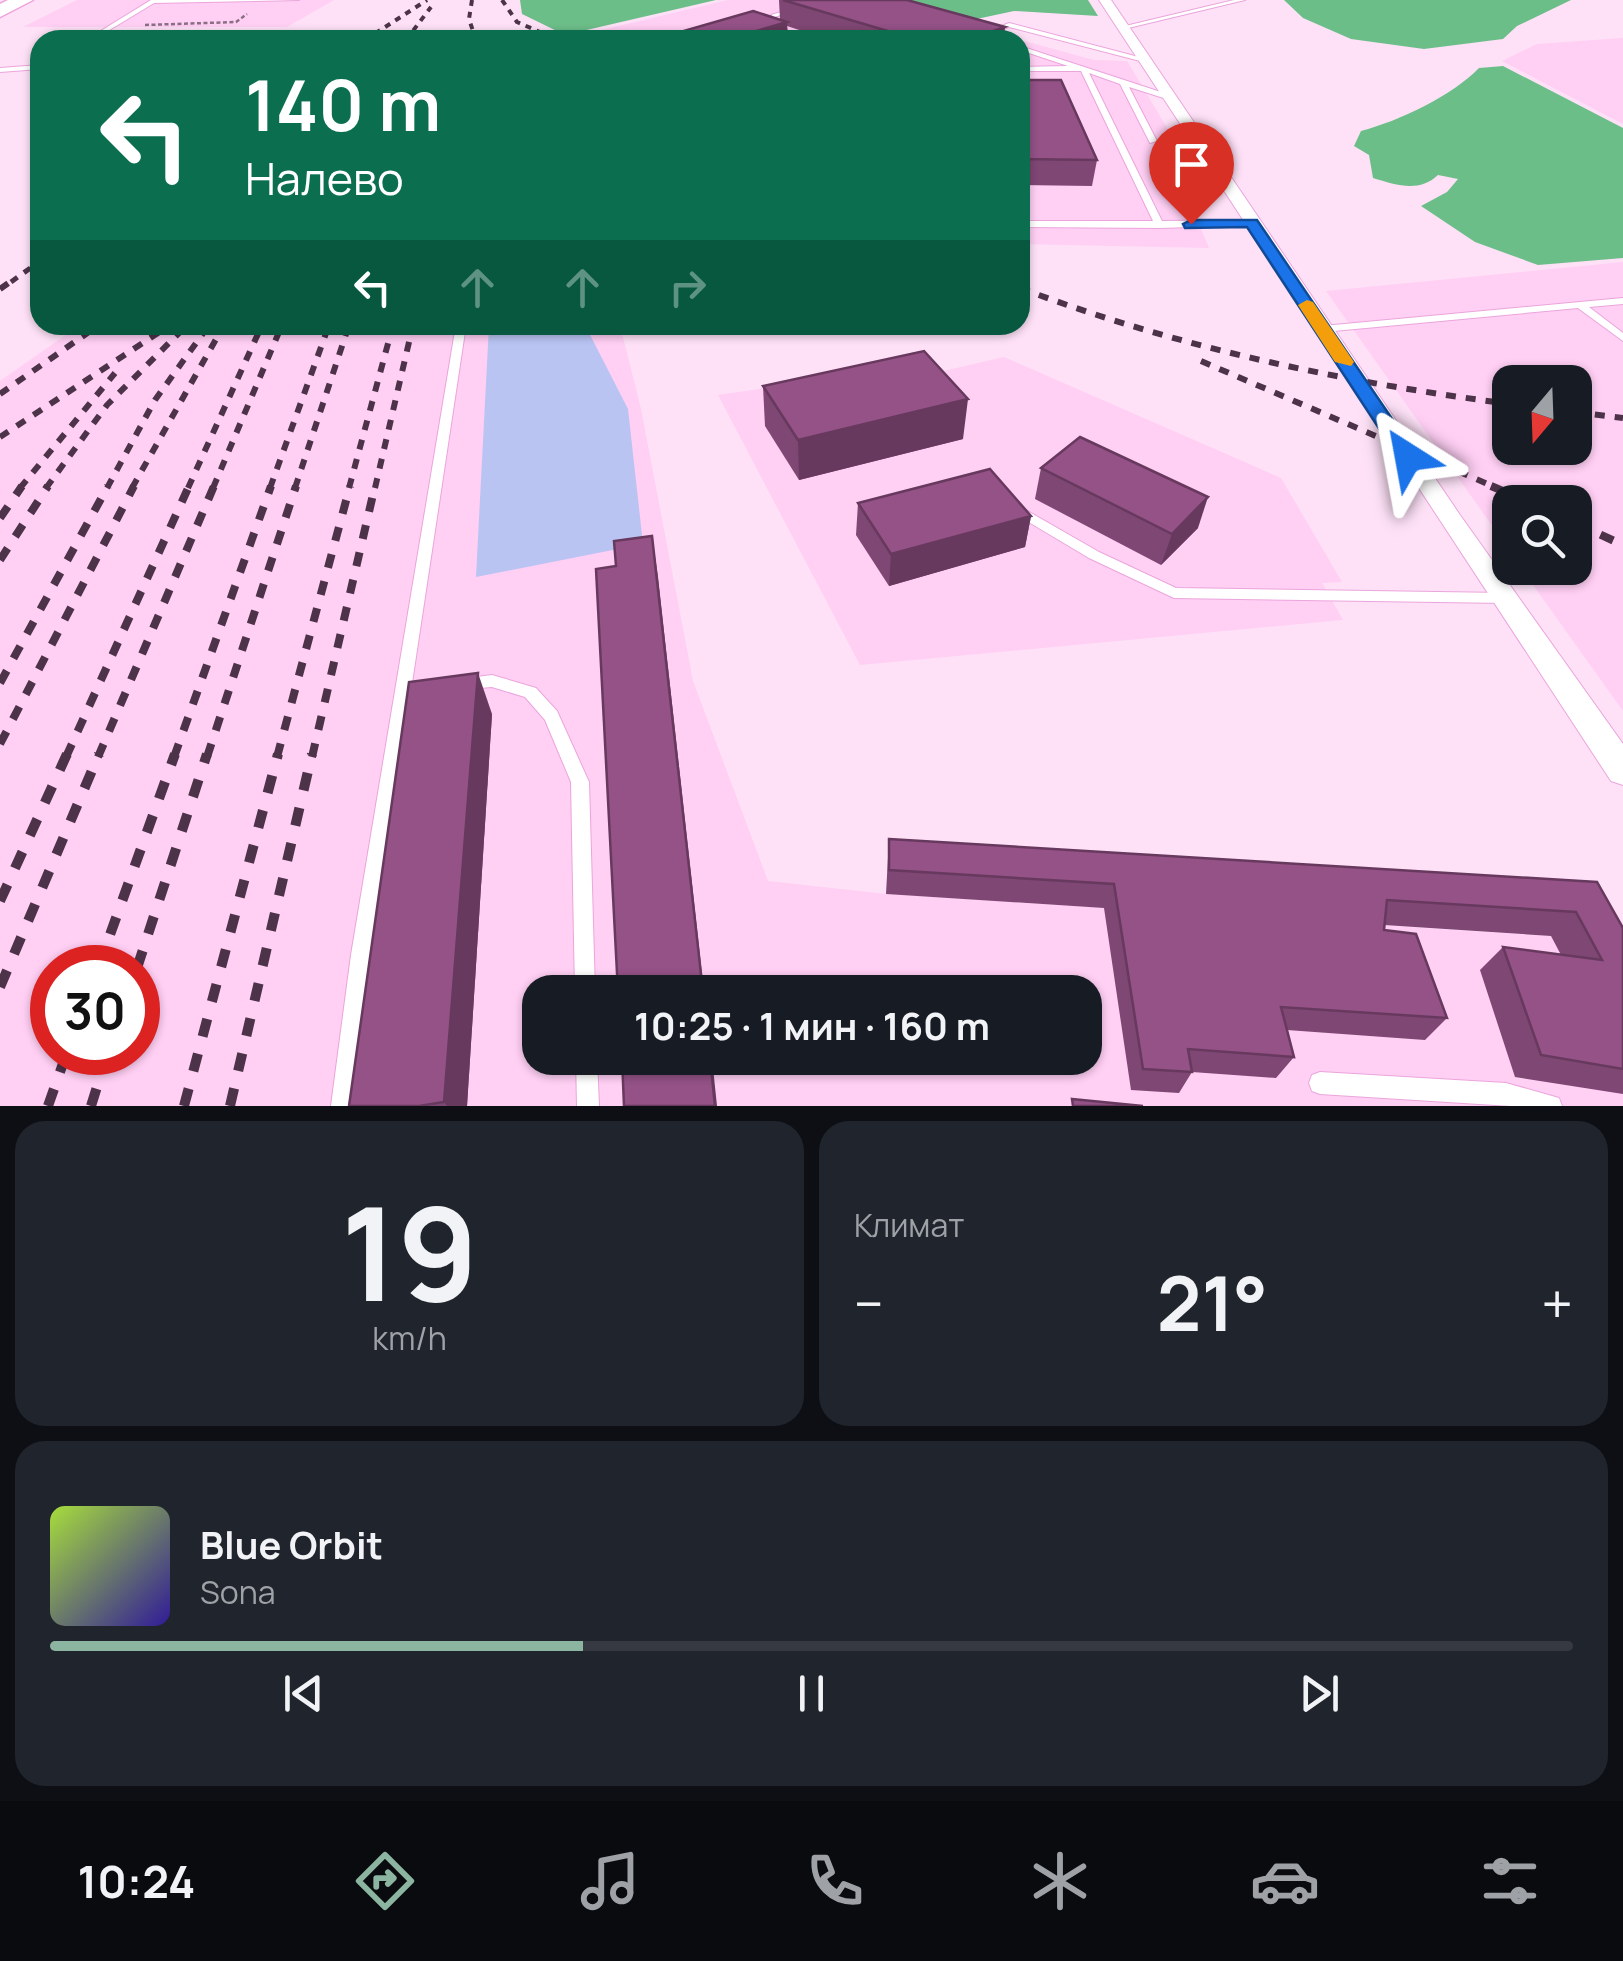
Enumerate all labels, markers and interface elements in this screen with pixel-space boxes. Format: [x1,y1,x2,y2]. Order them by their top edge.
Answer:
text: 140 m [245,56,441,152]
icon: left [80,70,210,200]
pin [1149,122,1234,225]
icon: arrive [1164,137,1219,192]
text: Налево [245,147,404,209]
icon: left [345,260,400,315]
icon: ahead [450,260,505,315]
icon: ahead [555,260,610,315]
icon: right [660,260,715,315]
north arrow [1492,365,1592,465]
map controls [1492,365,1592,585]
position arrow [1356,405,1460,509]
button: search [1492,485,1592,585]
speed limit sign: 30 [30,945,160,1075]
text: 10:25 · 1 мин · 160 m [634,999,990,1051]
text: 19 [341,1162,478,1340]
text: Климат [854,1203,964,1247]
text: 21° [1157,1251,1268,1354]
text: − [854,1265,884,1341]
text: + [1541,1265,1573,1341]
text: km/h [372,1316,447,1360]
text: Blue Orbit [200,1518,383,1570]
text: Sona [200,1570,275,1614]
icon: previous [276,1666,331,1721]
icon: pause [784,1666,839,1721]
icon: next [1292,1666,1347,1721]
icon: directions [350,1846,420,1916]
icon: music [575,1846,645,1916]
icon: phone [800,1846,870,1916]
icon: climate [1025,1846,1095,1916]
icon: car [1250,1846,1320,1916]
icon: filters [1475,1846,1545,1916]
text: 10:24 [77,1850,196,1912]

